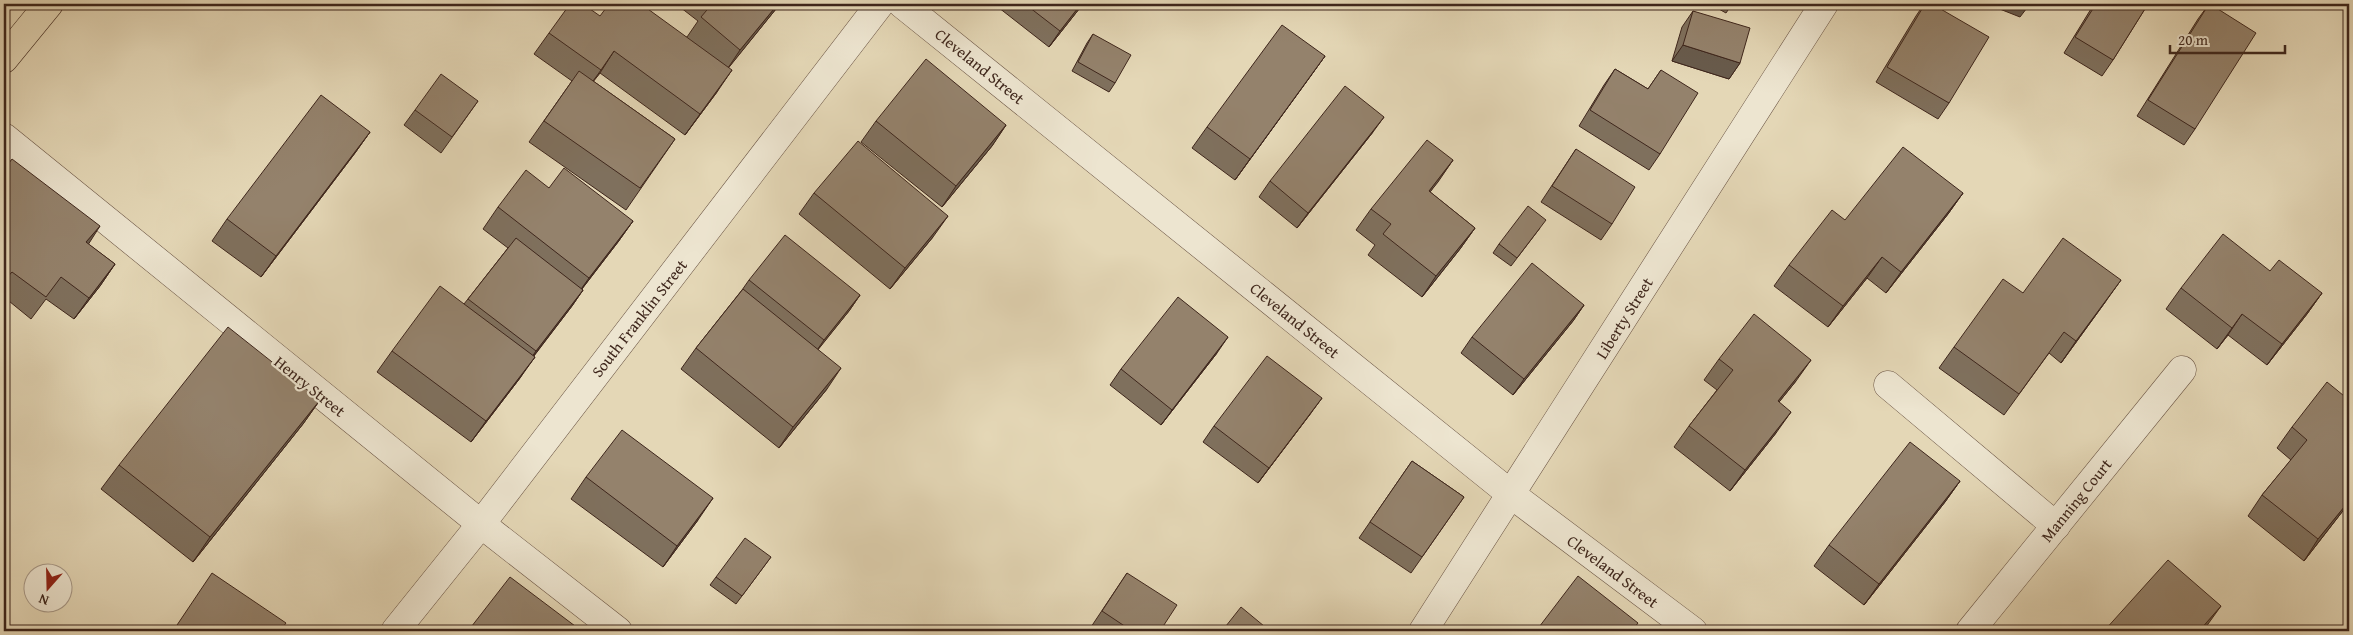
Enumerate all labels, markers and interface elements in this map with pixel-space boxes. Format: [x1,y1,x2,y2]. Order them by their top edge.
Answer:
street label: Cleveland Street [930,22,1030,110]
scale bar [2170,22,2286,54]
text: 20 m [2178,29,2209,50]
street label: South Franklin Street [585,254,693,382]
street label: Liberty Street [1589,272,1659,363]
street label: Cleveland Street [1245,276,1345,364]
street label: Henry Street [269,350,351,423]
street label: Manning Court [2035,453,2117,547]
street label: Cleveland Street [1562,529,1664,614]
north arrow [22,562,72,612]
text: N [35,589,51,611]

